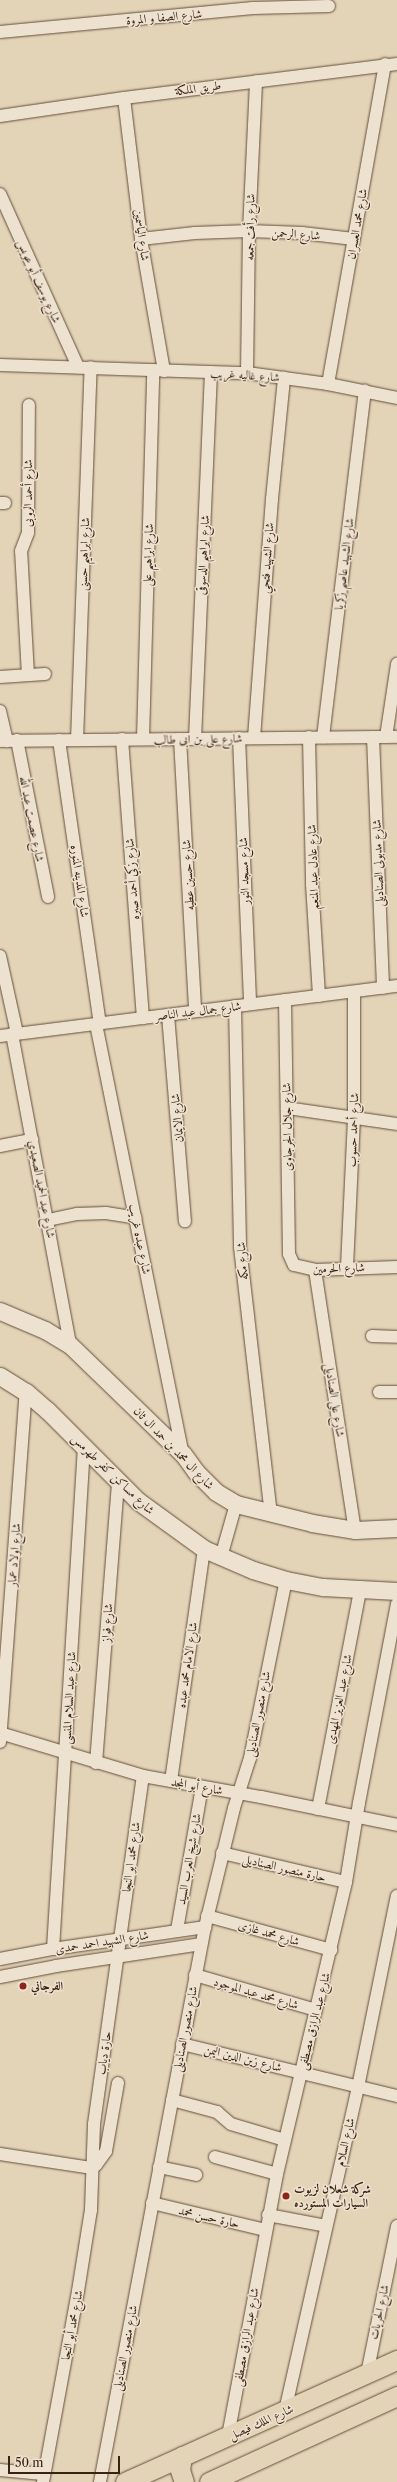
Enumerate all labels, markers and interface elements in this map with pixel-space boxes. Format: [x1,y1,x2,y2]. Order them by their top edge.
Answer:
street label: شارع الصفا و المروة [125,7,203,27]
street label: طريق الملكة [174,78,222,98]
street label: شارع محمد العسران [344,188,370,260]
street label: شارع رأفت جمعه [242,194,258,260]
street label: شارع الياسمين [131,208,153,262]
street label: شارع الرحمن [271,225,321,243]
street label: شارع يوسف أبو عويس [14,237,64,325]
street label: شارع غاليه غريب [210,365,280,385]
street label: شارع أحمد الروبى [21,459,35,527]
street label: شارع ابراهيم الدسوقى [194,515,212,595]
street label: شارع ابراهيم حسنى [76,517,92,591]
street label: شارع الشهيد عاصم زكريا [331,517,357,611]
street label: شارع الشهيد فتحي [257,522,277,594]
street label: شارع ابراهيم على [140,523,156,587]
street label: شارع على بن ابى طالب [153,731,243,747]
street label: شارع عصمت عبد الله [17,775,47,863]
street label: شارع مدبولى الصناديلى [369,819,387,907]
street label: شارع عادل عبد المنعم [304,824,322,910]
street label: شارع مسجد النور [236,837,252,905]
street label: شارع زكي أحمد صبره [122,838,142,920]
street label: شارع حسين عطيه [179,839,197,911]
street label: شارع المدينه المنوره [68,844,92,918]
street label: شارع جمال عبد الناصر [154,999,242,1023]
street label: شارع جلال الجرجاوى [279,1083,295,1171]
street label: شارع الايمان [168,1093,186,1143]
street label: شارع أحمد حسوب [345,1093,361,1167]
street label: شارع عبد الحميد الصعيدي [25,1139,59,1239]
street label: شارع عبده غريب [126,1203,154,1275]
street label: شارع مكه [233,1241,251,1281]
street label: شارع الحرمين [313,1260,365,1276]
street label: شارع على الصناديلى [322,1362,348,1438]
street label: شارع ال محمد بن حمد ال ثان [131,1404,217,1492]
street label: شارع مساكن كفر طهرمس [69,1431,157,1517]
street label: شارع اولاد عمار [5,1523,23,1587]
street label: شارع فواز [98,1603,116,1643]
street label: شارع الامام محمد عبده [174,1621,200,1709]
street label: شارع عبد السلام المنسى [59,1651,79,1745]
street label: شارع عبد العزيز المهدى [323,1653,355,1745]
street label: شارع منصور الصناديلى [243,1670,273,1758]
street label: شارع أبو المجد [170,1774,224,1798]
street label: شارع شيخ العرب السيد [174,1812,204,1906]
street label: شارع محمد ابو النجا [119,1821,143,1893]
street label: حارة منصور الصناديلى [241,1851,327,1885]
street label: شارع محمد غازى [237,1917,301,1949]
street label: شارع الشهيد احمد حمدى [54,1928,150,1956]
street label: شارع عبد الرازق مصطفى [295,1971,333,2071]
street label: شارع محمد عبد الموجود [212,1974,300,2012]
place label: الفرجاني [31,1979,63,1993]
marker: الفرجاني [18,1981,28,1991]
street label: شارع منصور الصناديلى [170,1985,200,2073]
street label: حارة دياب [94,2030,114,2076]
street label: شارع زين الدين اليمن [203,2041,283,2075]
street label: شارع السلام [332,2116,358,2168]
place label: شركة شعلان لزيوت السيارات المستورده [294,2182,371,2210]
marker: شركة شعلان لزيوت السيارات المستورده [281,2191,291,2201]
street label: حارة حسن محمد [177,2203,241,2231]
street label: شارع الحريات [366,2283,392,2341]
street label: شارع عبد الرازق مصطفى [230,2287,262,2387]
street label: شارع محمد أبو النجا [58,2289,86,2361]
street label: شارع منصور الصناديلى [110,2304,140,2392]
street label: شارع الملك فيصل [227,2401,295,2443]
scale bar [10,2448,122,2474]
text: 50 m [15,2455,44,2470]

